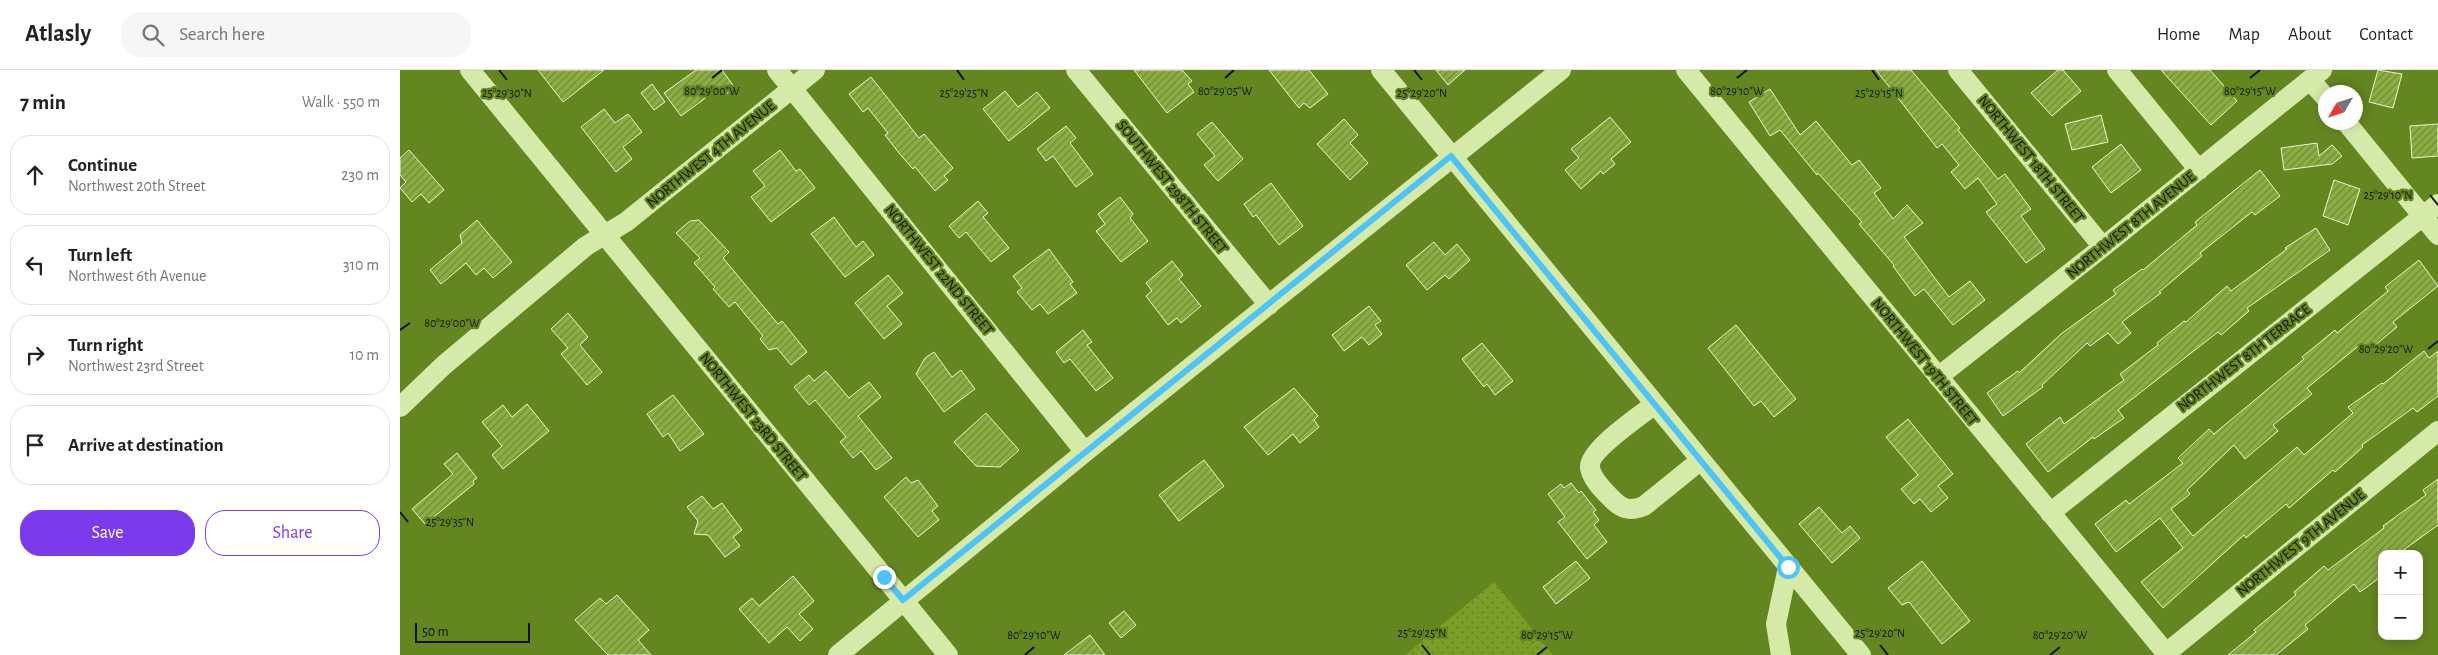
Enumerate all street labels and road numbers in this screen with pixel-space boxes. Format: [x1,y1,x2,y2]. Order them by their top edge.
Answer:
street label: NORTHWEST 18TH STREET [1975,93,2087,226]
street label: NORTHWEST 4TH AVENUE [644,98,778,210]
street label: SOUTHWEST 298TH STREET [1114,118,1230,257]
street label: NORTHWEST 8TH AVENUE [2064,169,2198,281]
street label: NORTHWEST 22ND STREET [882,202,996,338]
street label: NORTHWEST 19TH STREET [1869,296,1981,429]
street label: NORTHWEST 8TH TERRACE [2175,302,2313,414]
street label: NORTHWEST 23RD STREET [697,350,810,484]
street label: NORTHWEST 9TH AVENUE [2234,487,2368,599]

